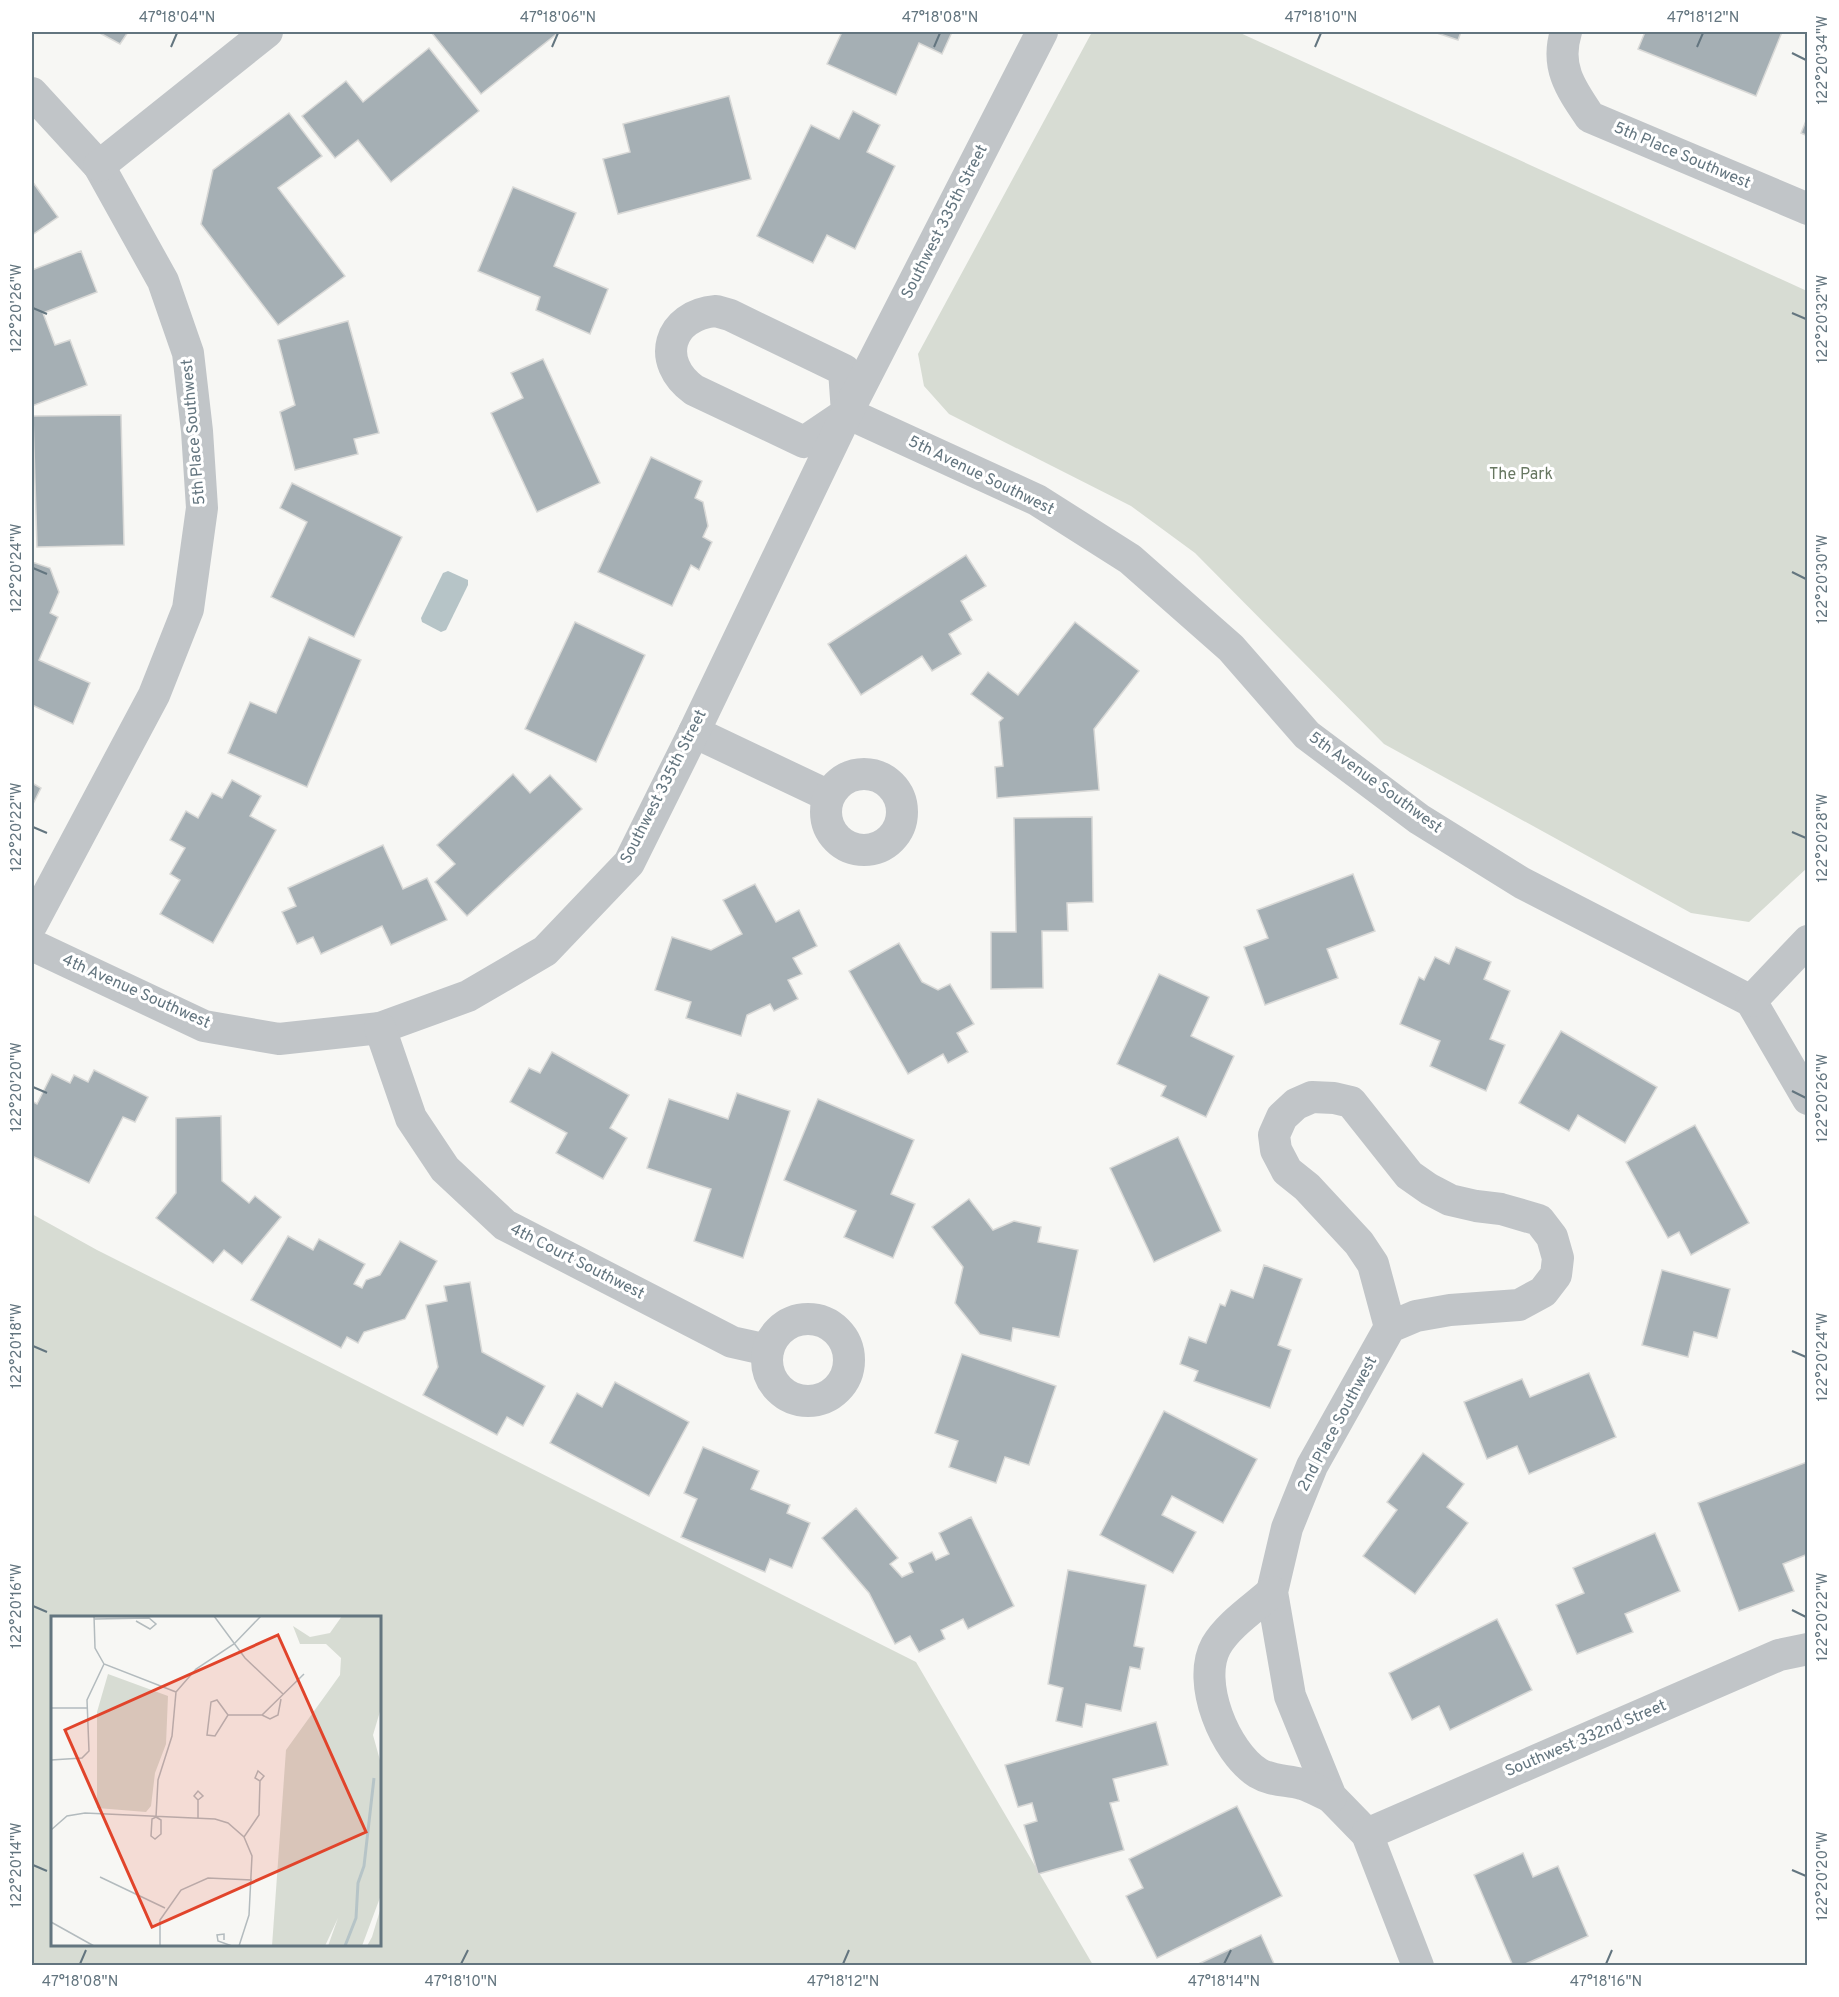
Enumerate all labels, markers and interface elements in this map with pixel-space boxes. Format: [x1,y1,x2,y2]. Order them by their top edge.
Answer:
text: 47°18'04"N [139,9,215,28]
text: 47°18'06"N [520,9,596,28]
text: 47°18'08"N [902,9,978,28]
text: 47°18'10"N [1285,9,1358,28]
text: 47°18'12"N [1667,9,1739,28]
text: 122°20'34"W [1814,15,1833,105]
street label: 5th Place Southwest [1611,118,1753,194]
street label: Southwest 335th Street [897,142,993,302]
text: 122°20'26"W [8,264,27,352]
text: 122°20'32"W [1814,275,1833,363]
street label: 5th Place Southwest [178,358,210,506]
street label: 5th Avenue Southwest [905,432,1057,520]
park label: The Park [1489,465,1553,485]
text: 122°20'24"W [8,523,27,613]
text: 122°20'30"W [1814,534,1833,624]
street label: Southwest 335th Street [616,707,712,867]
street label: 5th Avenue Southwest [1304,728,1446,838]
text: 122°20'22"W [8,782,27,872]
text: 122°20'28"W [1814,793,1833,883]
street label: 4th Avenue Southwest [59,950,213,1034]
text: 122°20'20"W [8,1042,27,1132]
text: 122°20'26"W [1814,1054,1833,1142]
street label: 4th Court Southwest [506,1219,648,1305]
text: 122°20'18"W [8,1303,27,1389]
text: 122°20'24"W [1814,1312,1833,1402]
street label: 2nd Place Southwest [1294,1353,1382,1495]
text: 122°20'16"W [8,1563,27,1649]
text: 122°20'22"W [1814,1572,1833,1662]
inset map [51,1616,381,1946]
street label: Southwest 332nd Street [1502,1696,1670,1782]
text: 122°20'14"W [8,1822,27,1908]
text: 122°20'20"W [1814,1831,1833,1921]
text: 47°18'08"N [42,1973,118,1992]
text: 47°18'10"N [425,1973,498,1992]
text: 47°18'12"N [807,1973,879,1992]
text: 47°18'14"N [1188,1973,1260,1992]
text: 47°18'16"N [1570,1973,1642,1992]

